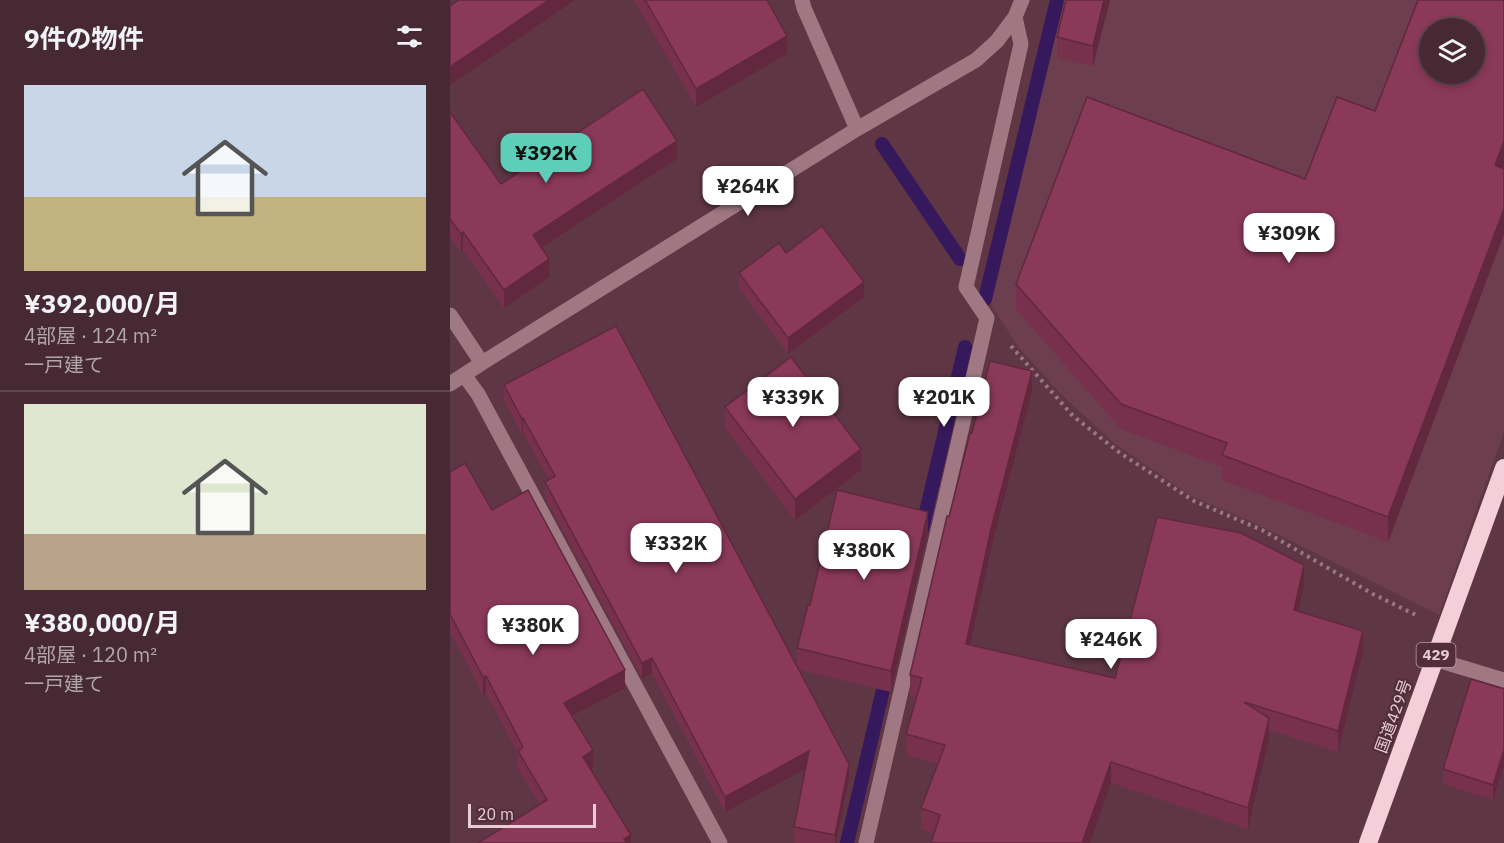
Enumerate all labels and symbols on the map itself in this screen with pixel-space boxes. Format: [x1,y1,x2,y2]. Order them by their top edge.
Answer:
pin: ¥392K [504,133,588,184]
pin: ¥264K [706,166,790,217]
pin: ¥309K [1247,213,1331,264]
pin: ¥339K [751,377,835,428]
pin: ¥201K [902,377,986,428]
pin: ¥332K [634,523,718,574]
pin: ¥380K [822,530,906,581]
pin: ¥380K [491,605,575,656]
pin: ¥246K [1069,619,1153,670]
road number: 429 [1416,643,1456,667]
street label: 国道429号 [1370,676,1416,756]
scale bar [468,801,596,828]

